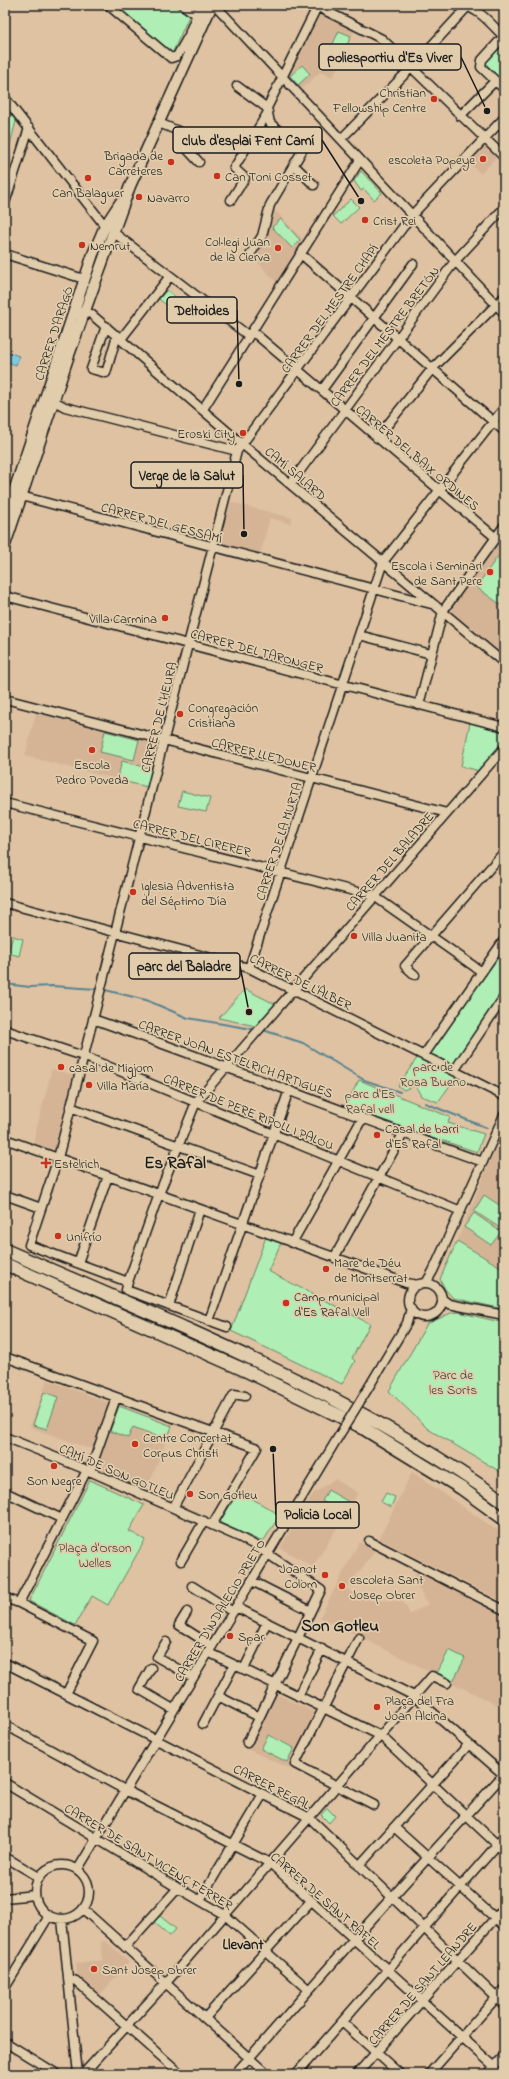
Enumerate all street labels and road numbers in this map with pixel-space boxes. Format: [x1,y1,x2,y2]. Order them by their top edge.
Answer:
street label: CARRER DEL MESTRE CHAPÍ [277,240,384,377]
street label: CARRER DEL MESTRE BRETÓN [326,263,444,411]
street label: CARRER D'ARAGÓ [30,284,79,383]
street label: CARRER DEL BAIX ORDINES [351,401,483,516]
street label: CAMÍ SALARD [260,443,330,506]
street label: CARRER DEL GESSAMÍ [99,498,224,549]
street label: CARRER DEL TARONGER [188,625,326,679]
street label: CARRER DE L'HEURA [137,660,182,775]
street label: CARRER LLEDONER [209,733,319,778]
street label: CARRER DE LA MURTA [251,780,308,903]
street label: CARRER DEL BALADRE [341,808,439,916]
street label: CARRER DEL CIRERER [131,815,253,862]
street label: CARRER DE L'ÀLBER [246,949,355,1016]
street label: CARRER JOAN ESTELRICH ARTIGUES [136,1015,335,1103]
street label: CARRER DE PERE RIPOLL I PALOU [160,1069,337,1155]
street label: CAMÍ DE SON GOTLEU [56,1439,177,1505]
street label: CARRER D'INDALECIO PRIETO [170,1536,271,1686]
street label: CARRER REGAL [230,1760,313,1815]
street label: CARRER DE SANT VICENÇ FERRER [60,1799,237,1916]
street label: CARRER DE SANT RAFEL [266,1848,384,1955]
street label: CARRER DE SANT LEANDRE [364,1918,482,2050]

